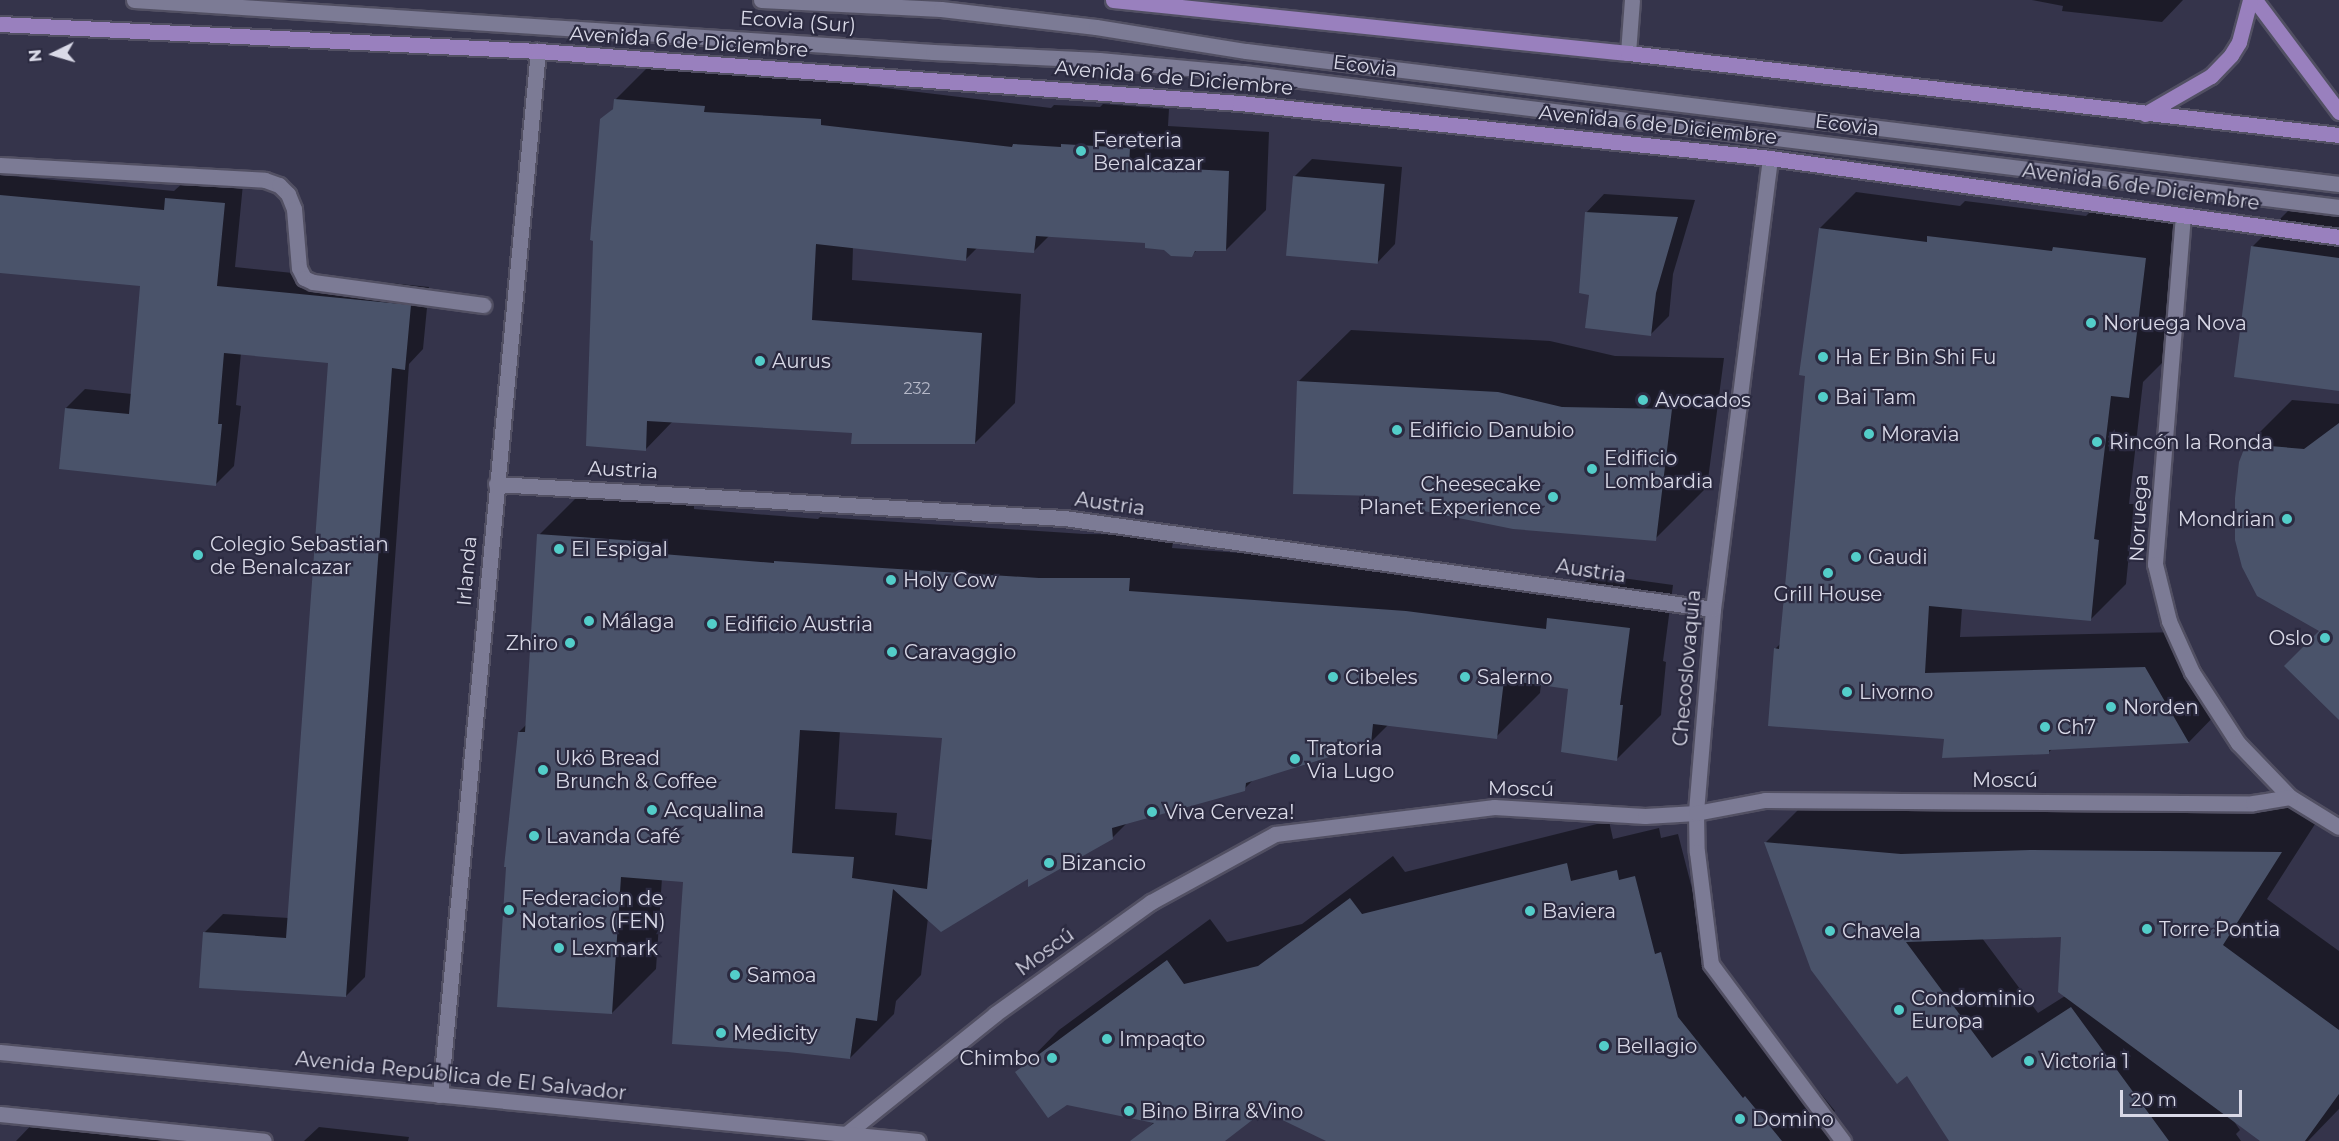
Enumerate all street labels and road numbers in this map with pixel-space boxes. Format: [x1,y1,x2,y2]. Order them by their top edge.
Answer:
street label: Ecovia (Sur) [739,6,857,38]
street label: Avenida 6 de Diciembre [569,22,809,62]
street label: Ecovia [1331,50,1399,82]
street label: Avenida 6 de Diciembre [1054,56,1294,100]
street label: Avenida 6 de Diciembre [1538,101,1778,149]
street label: Ecovia [1813,109,1881,141]
street label: Avenida 6 de Diciembre [2021,158,2261,216]
street label: Austria [587,456,659,484]
street label: Noruega [2125,474,2153,562]
street label: Austria [1073,487,1147,521]
street label: Irlanda [452,535,482,607]
street label: Austria [1554,554,1628,588]
street label: Checoslovaquia [1668,589,1706,747]
street label: Moscú [1972,768,2038,792]
street label: Moscú [1488,776,1554,802]
street label: Moscú [1011,923,1079,981]
street label: Avenida República de El Salvador [294,1047,628,1105]

